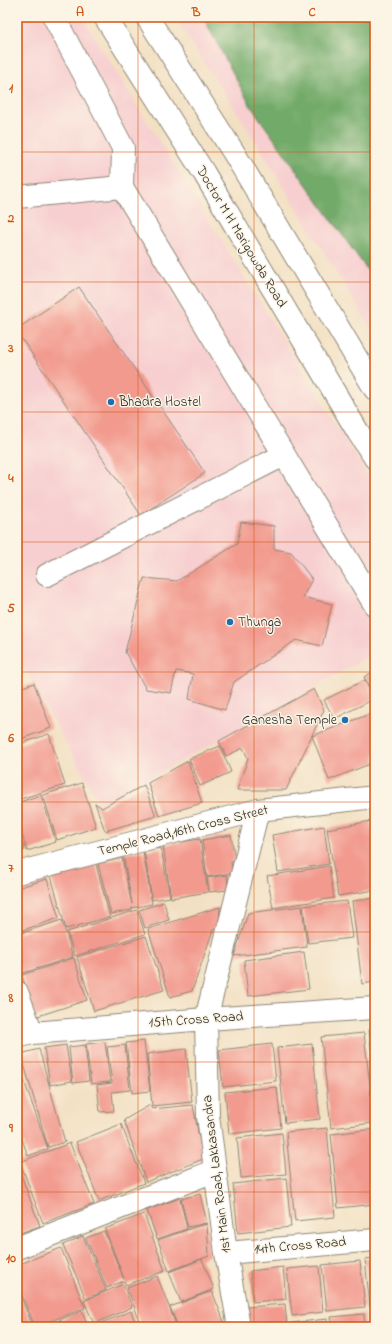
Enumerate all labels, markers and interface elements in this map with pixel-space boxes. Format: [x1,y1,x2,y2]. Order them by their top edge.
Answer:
text: A [76,3,84,22]
text: B [191,3,201,22]
text: C [308,3,316,22]
text: 1 [9,79,14,98]
street label: Doctor M H Marigowda Road [189,161,292,313]
text: 2 [7,209,15,228]
text: 3 [7,339,14,358]
place label: Bhadra Hostel [118,392,201,413]
marker: Bhadra Hostel [106,397,116,407]
text: 4 [7,469,14,488]
text: 5 [7,599,15,618]
place label: Thunga [238,612,281,634]
marker: Thunga [225,617,235,627]
place label: Ganesha Temple [242,710,338,731]
marker: Ganesha Temple [340,715,350,725]
text: 6 [7,729,14,748]
street label: Temple Road,16th Cross Street [95,800,271,862]
text: 7 [8,859,14,878]
text: 8 [8,989,14,1008]
street label: 15th Cross Road [148,1006,244,1034]
street label: 1st Main Road, Lakkasandra [197,1094,237,1254]
text: 9 [8,1119,14,1138]
street label: 14th Cross Road [253,1231,347,1260]
text: 10 [6,1249,16,1268]

